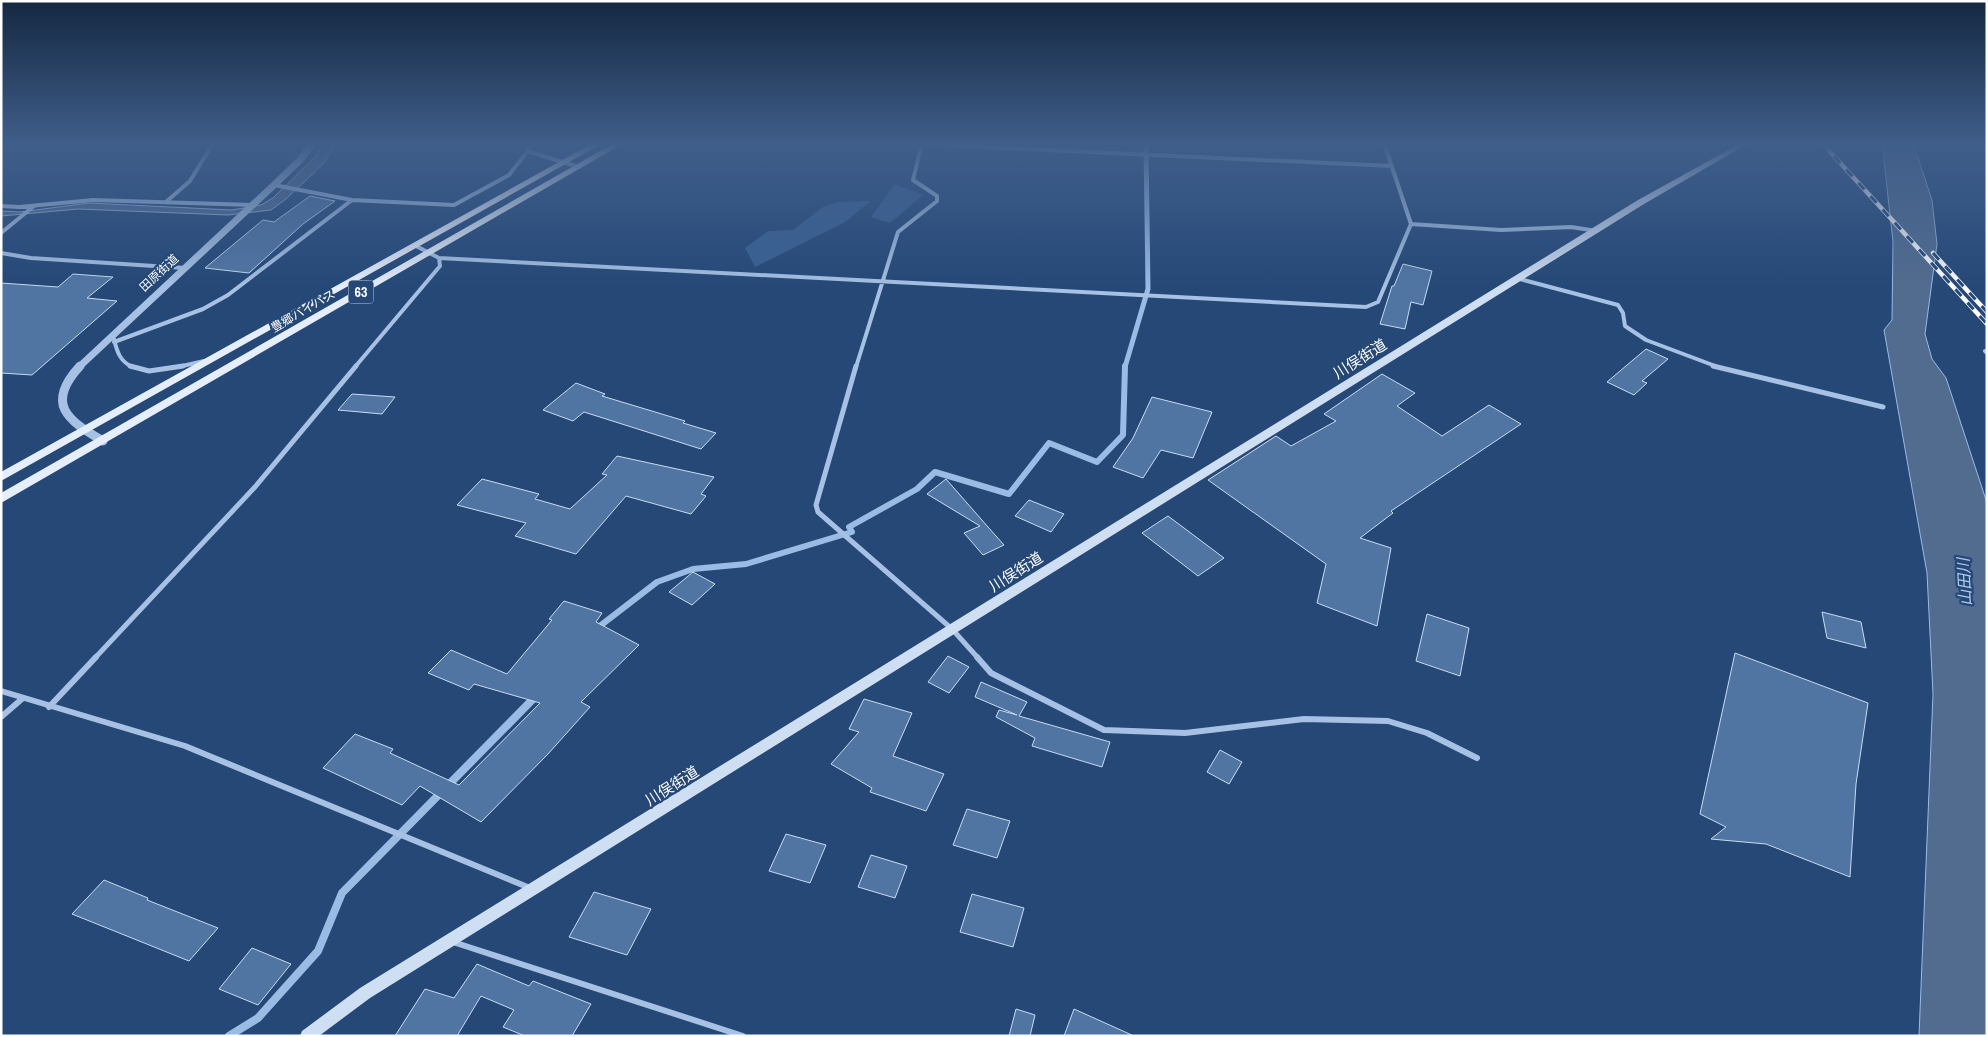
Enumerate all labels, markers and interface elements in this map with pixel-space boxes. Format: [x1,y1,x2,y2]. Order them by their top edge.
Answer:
street label: 田原街道 [136,251,182,295]
road number: 63 [348,280,374,304]
street label: 豊郷バイパス [268,286,338,336]
street label: 川俣街道 [1329,334,1391,383]
street label: 川俣街道 [985,547,1047,596]
water label: 山田川 [1952,555,1976,607]
street label: 川俣街道 [641,761,703,810]

